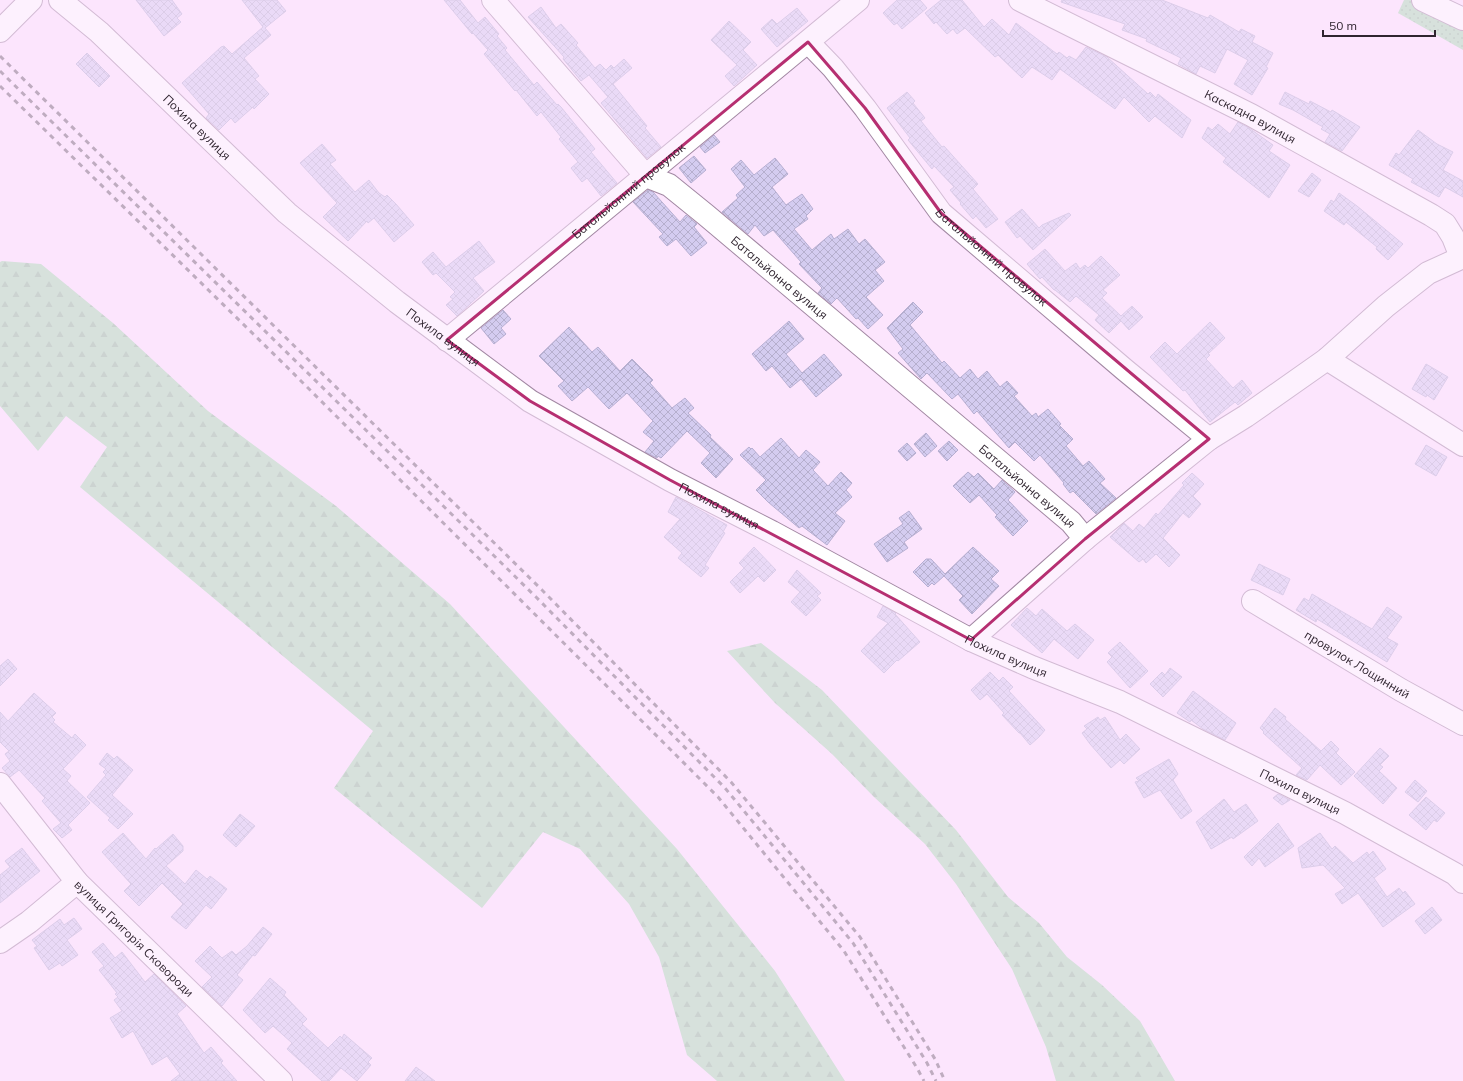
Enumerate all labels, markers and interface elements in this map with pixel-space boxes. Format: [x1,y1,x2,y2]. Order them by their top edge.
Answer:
scale bar [1323,12,1435,38]
text: 50 m [1329,18,1357,33]
street label: Каскадна вулиця [1202,86,1299,146]
street label: Похила вулиця [160,91,234,163]
street label: Батальйонний провулок [568,139,688,241]
street label: Батальйонний провулок [932,205,1052,309]
street label: Батальйонна вулиця [728,232,831,322]
street label: Похила вулиця [404,304,483,369]
street label: Батальйонна вулиця [976,441,1080,530]
street label: Похила вулиця [677,479,762,532]
street label: провулок Лощинний [1302,627,1413,701]
street label: Похила вулиця [963,631,1050,680]
street label: Похила вулиця [1258,765,1343,817]
street label: вулиця Григорія Сковороди [72,877,197,1000]

